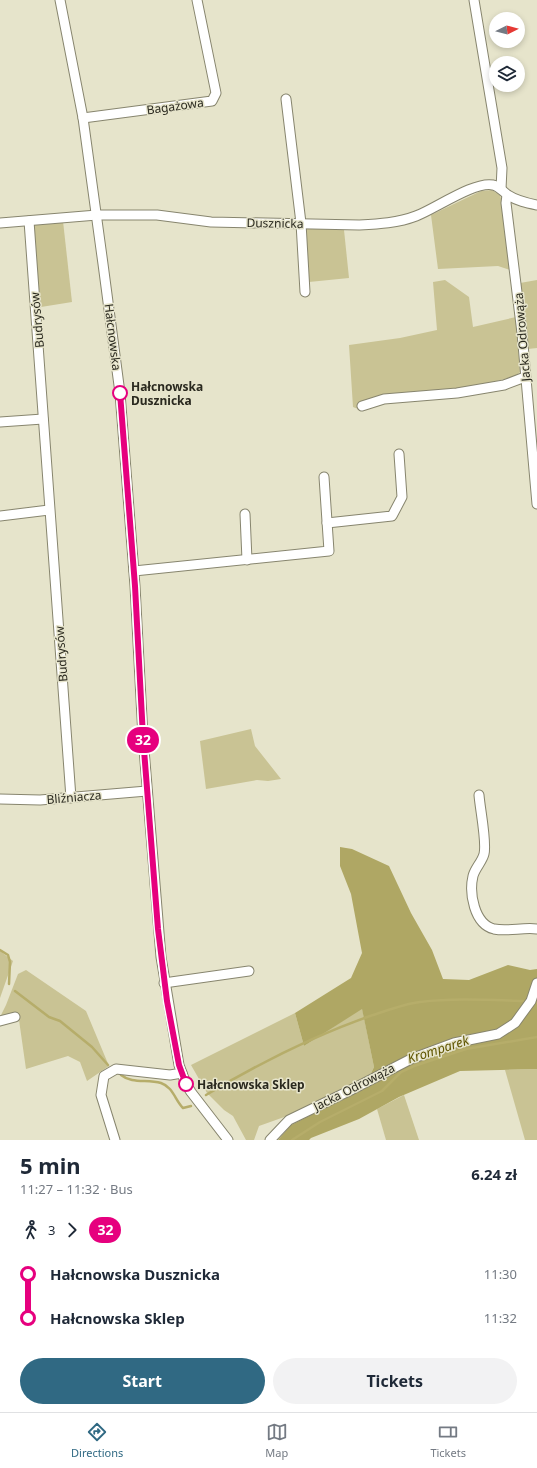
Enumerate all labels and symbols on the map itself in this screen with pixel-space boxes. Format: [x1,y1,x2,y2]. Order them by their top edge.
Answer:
north arrow [489,12,525,48]
street label: Bagażowa [145,94,205,118]
street label: Dusznicka [246,214,304,232]
street label: Budrysów [26,291,48,349]
street label: Jacka Odrowąża [510,292,534,383]
street label: Hałcnowska [100,303,126,371]
place label: Hałcnowska Dusznicka [131,378,203,409]
marker: Hałcnowska Dusznicka [112,385,128,401]
street label: Budrysów [51,625,71,682]
line badge: 32 [125,727,161,753]
street label: Bliźniacza [46,786,102,808]
water label: Kromparek [405,1030,472,1067]
street label: Jacka Odrowąża [310,1059,398,1115]
marker: Hałcnowska Sklep [178,1076,194,1092]
place label: Hałcnowska Sklep [197,1076,305,1093]

